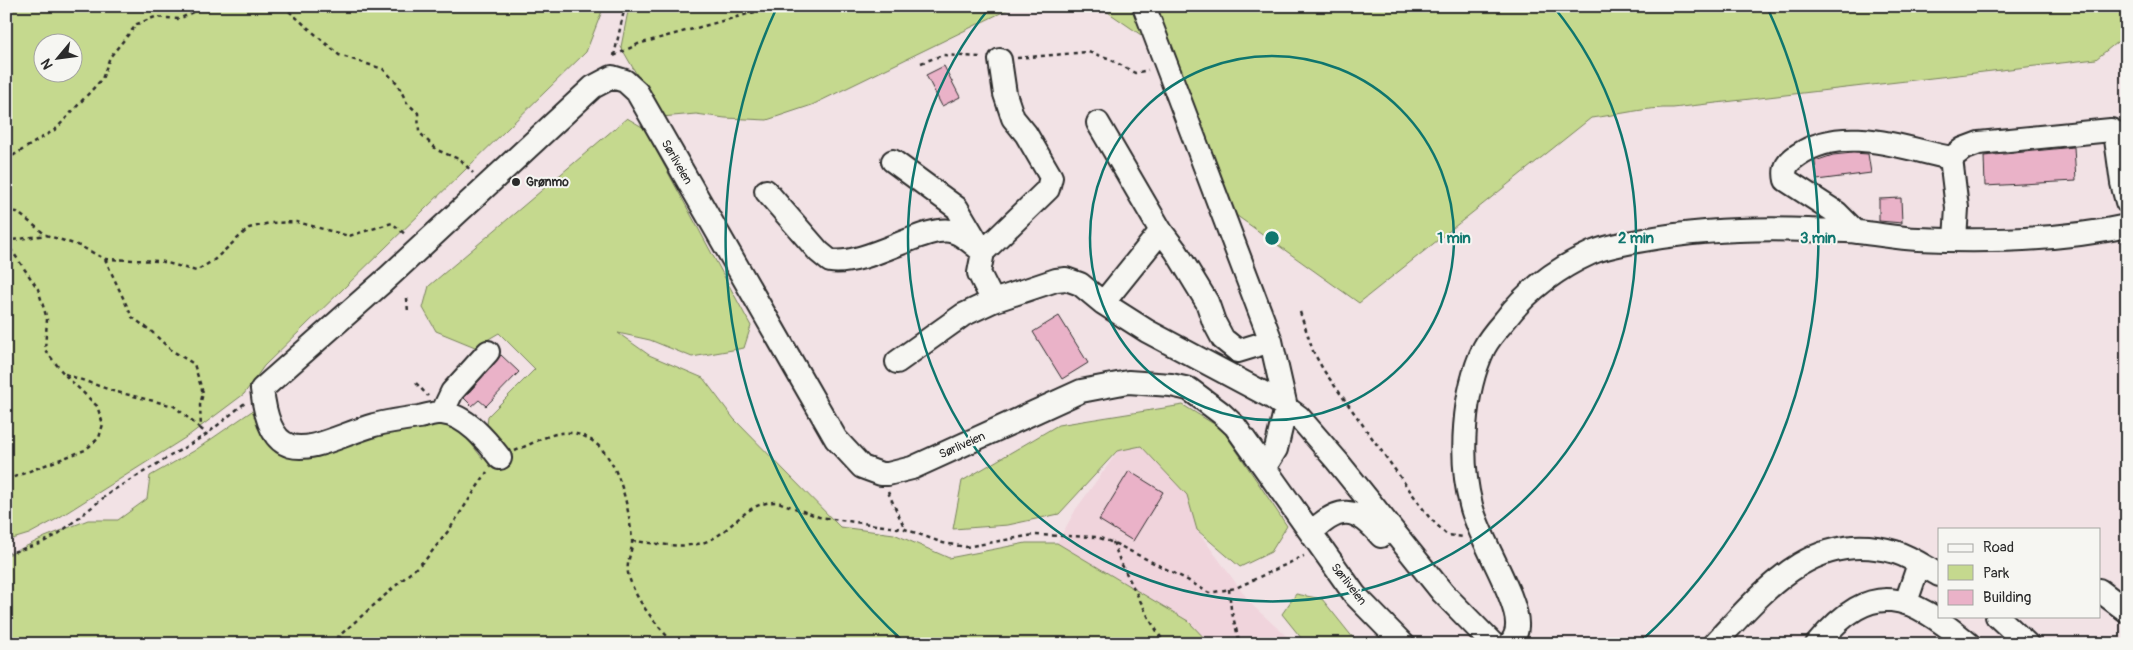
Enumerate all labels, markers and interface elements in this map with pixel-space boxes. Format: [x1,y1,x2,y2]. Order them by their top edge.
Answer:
north arrow [32,32,82,82]
text: N [37,56,57,72]
street label: Sørliveien [658,137,695,187]
place label: Grønmo [526,175,569,190]
marker: Grønmo [510,176,522,188]
centre of rings [1263,229,1281,247]
text: 1 min [1437,229,1471,248]
text: 2 min [1618,229,1654,248]
text: 3 min [1800,229,1836,248]
street label: Sørliveien [937,429,988,462]
legend [1938,528,2100,618]
text: Road [1983,538,2014,557]
street label: Sørliveien [1328,560,1370,608]
text: Park [1983,564,2010,583]
text: Building [1983,588,2031,607]

